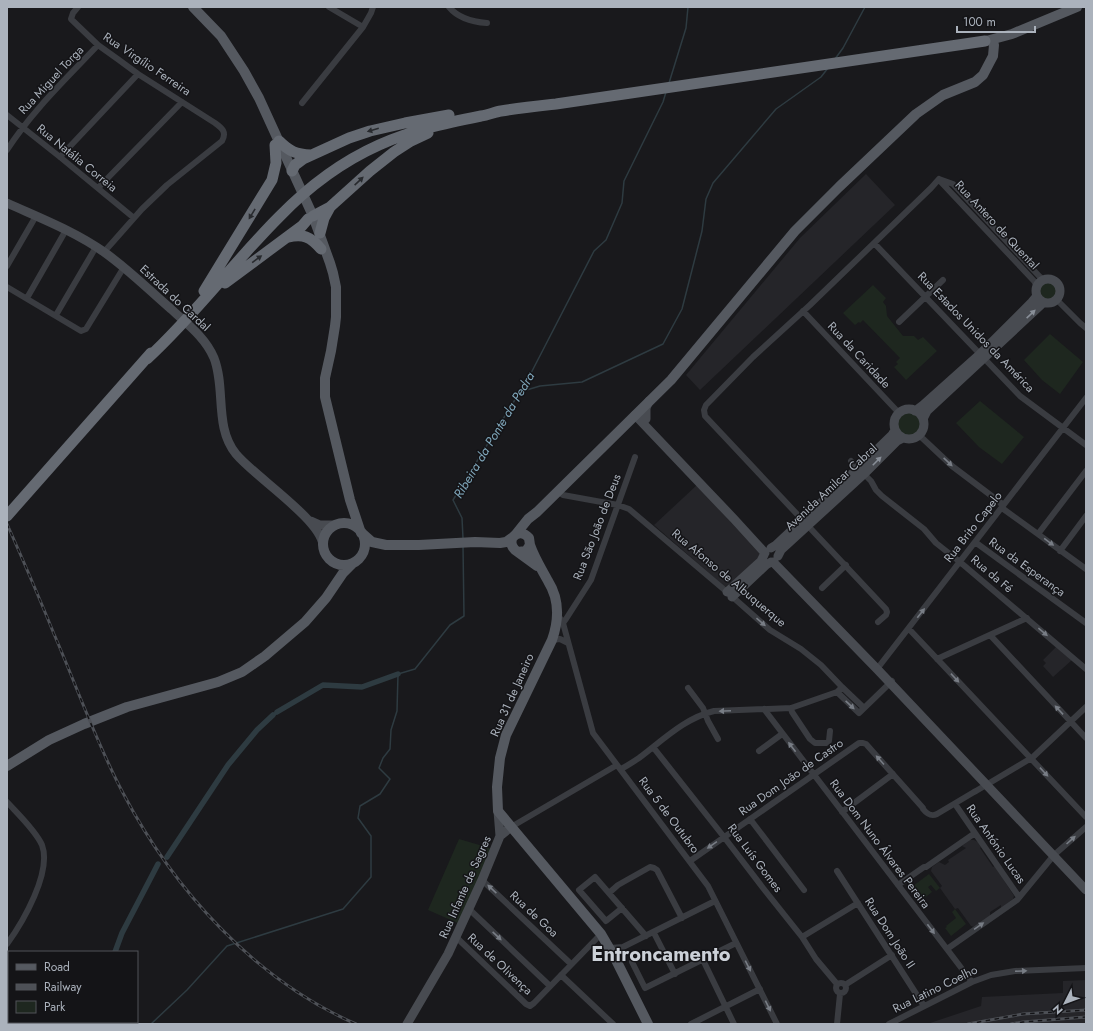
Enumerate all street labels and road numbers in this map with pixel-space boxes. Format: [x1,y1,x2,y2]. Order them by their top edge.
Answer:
street label: Rua Virgílio Ferreira [100,28,195,100]
street label: Rua Miguel Torga [14,41,88,118]
street label: Rua Natália Correia [33,120,121,196]
street label: Rua Antero de Quental [951,176,1043,274]
street label: Estrada do Cardal [136,260,214,336]
street label: Rua Estados Unidos da América [913,268,1039,396]
street label: Rua da Caridade [823,318,895,392]
street label: Avenida Amilcar Cabral [781,439,881,535]
street label: Rua São João de Deus [568,471,626,583]
street label: Rua Brito Capelo [940,487,1007,566]
street label: Rua Afonso de Albuquerque [668,525,790,631]
street label: Rua da Esperança [985,533,1069,601]
street label: Rua da Fé [967,551,1017,597]
street label: Rua 31 de Janeiro [486,650,539,739]
street label: Rua Dom João de Castro [735,734,847,820]
street label: Rua 5 de Outubro [634,773,704,857]
street label: Rua Dom Nuno Álvares Pereira [825,776,935,913]
street label: Rua António Lucas [962,801,1030,888]
street label: Rua Luís Gomes [723,820,787,896]
street label: Rua Infante de Sagres [434,833,496,941]
street label: Rua de Goa [506,887,562,941]
street label: Rua Dom João II [860,894,920,972]
street label: Rua de Olivença [463,929,537,999]
street label: Rua Latino Coelho [889,960,981,1017]

